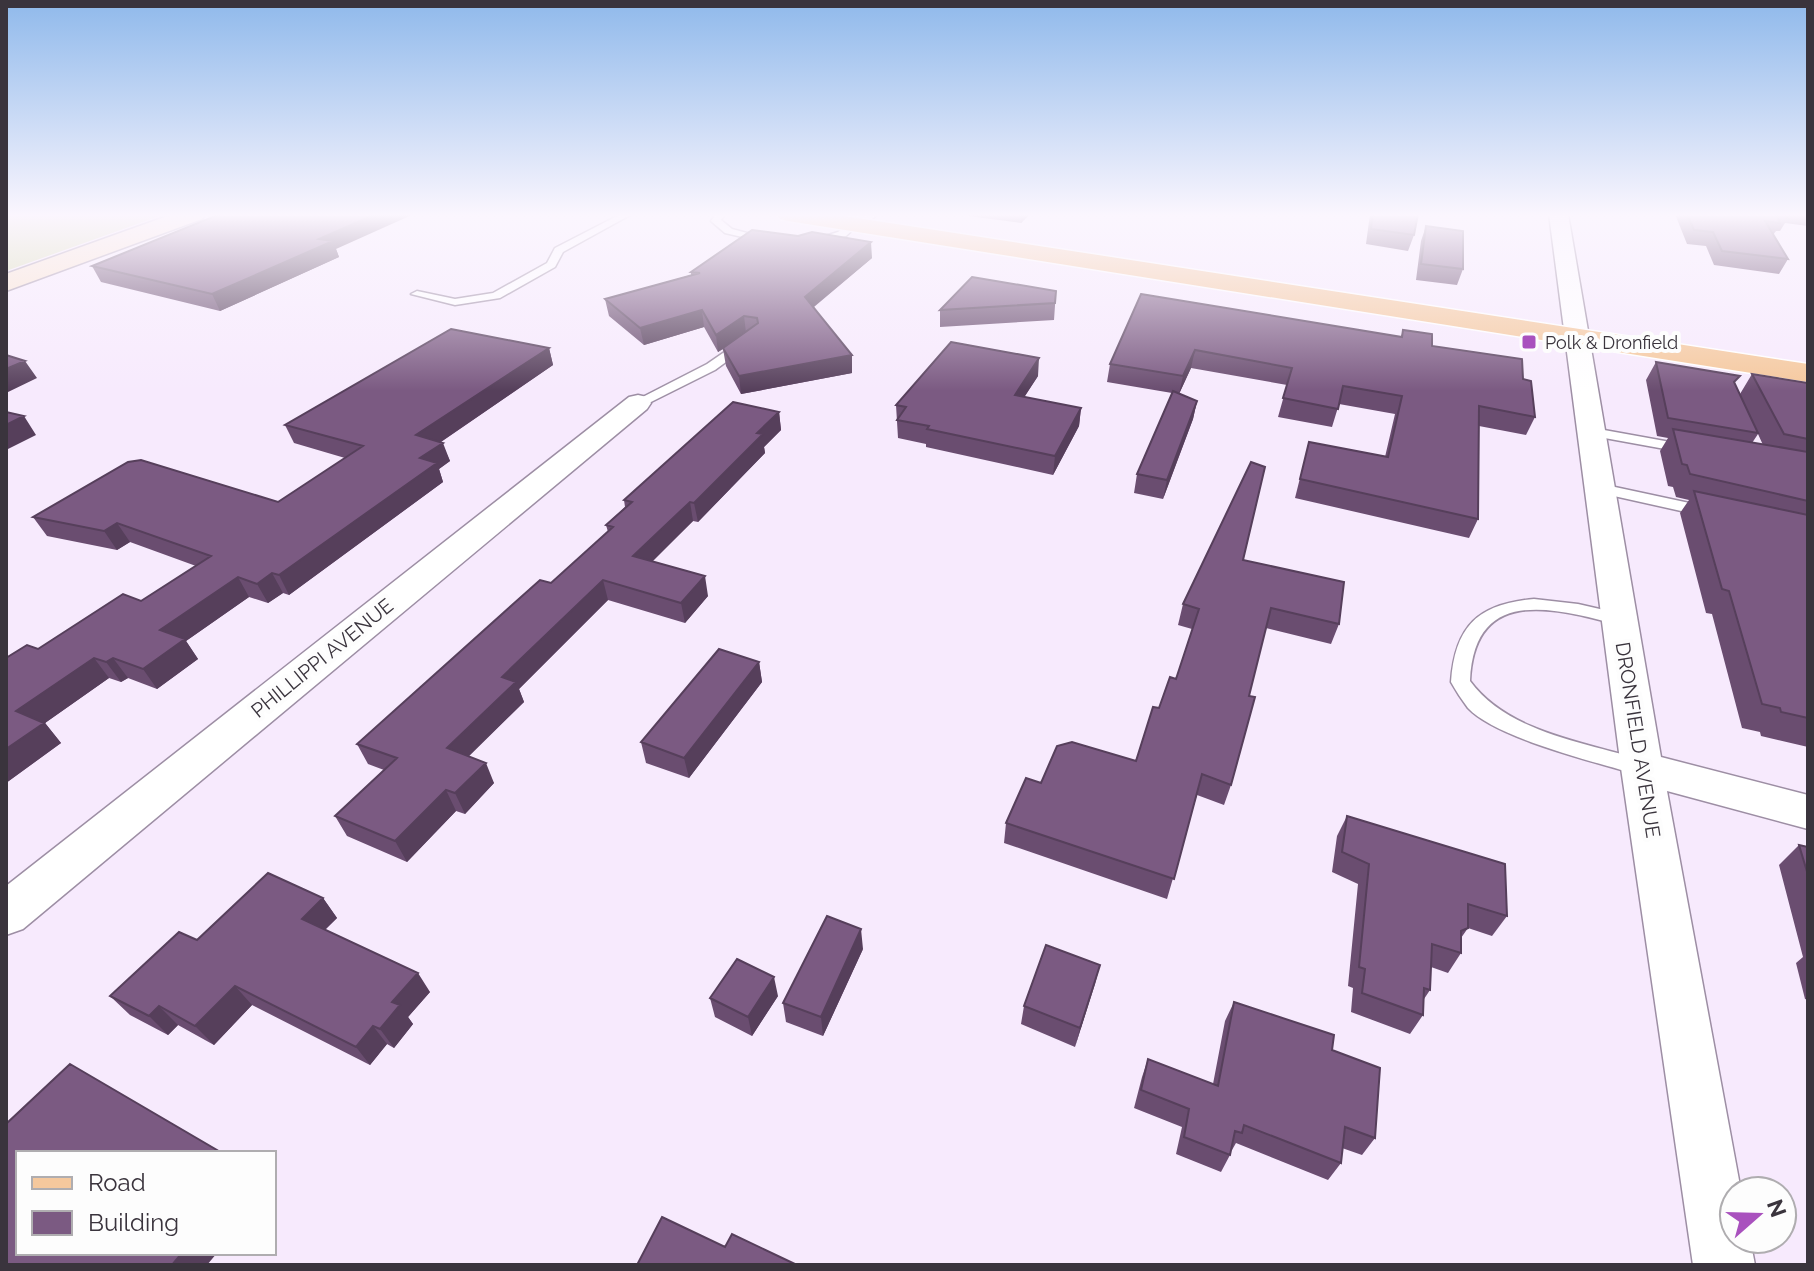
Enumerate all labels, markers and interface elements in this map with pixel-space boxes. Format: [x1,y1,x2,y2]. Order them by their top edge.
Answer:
place label: Polk & Dronfield [1545,332,1678,353]
marker: Polk & Dronfield [1520,333,1538,351]
street label: PHILLIPPI AVENUE [246,593,398,723]
street label: DRONFIELD AVENUE [1611,640,1665,840]
legend [16,1151,276,1255]
text: Road [88,1168,146,1197]
north arrow [1718,1175,1798,1255]
text: N [1762,1196,1792,1220]
text: Building [88,1208,179,1237]

